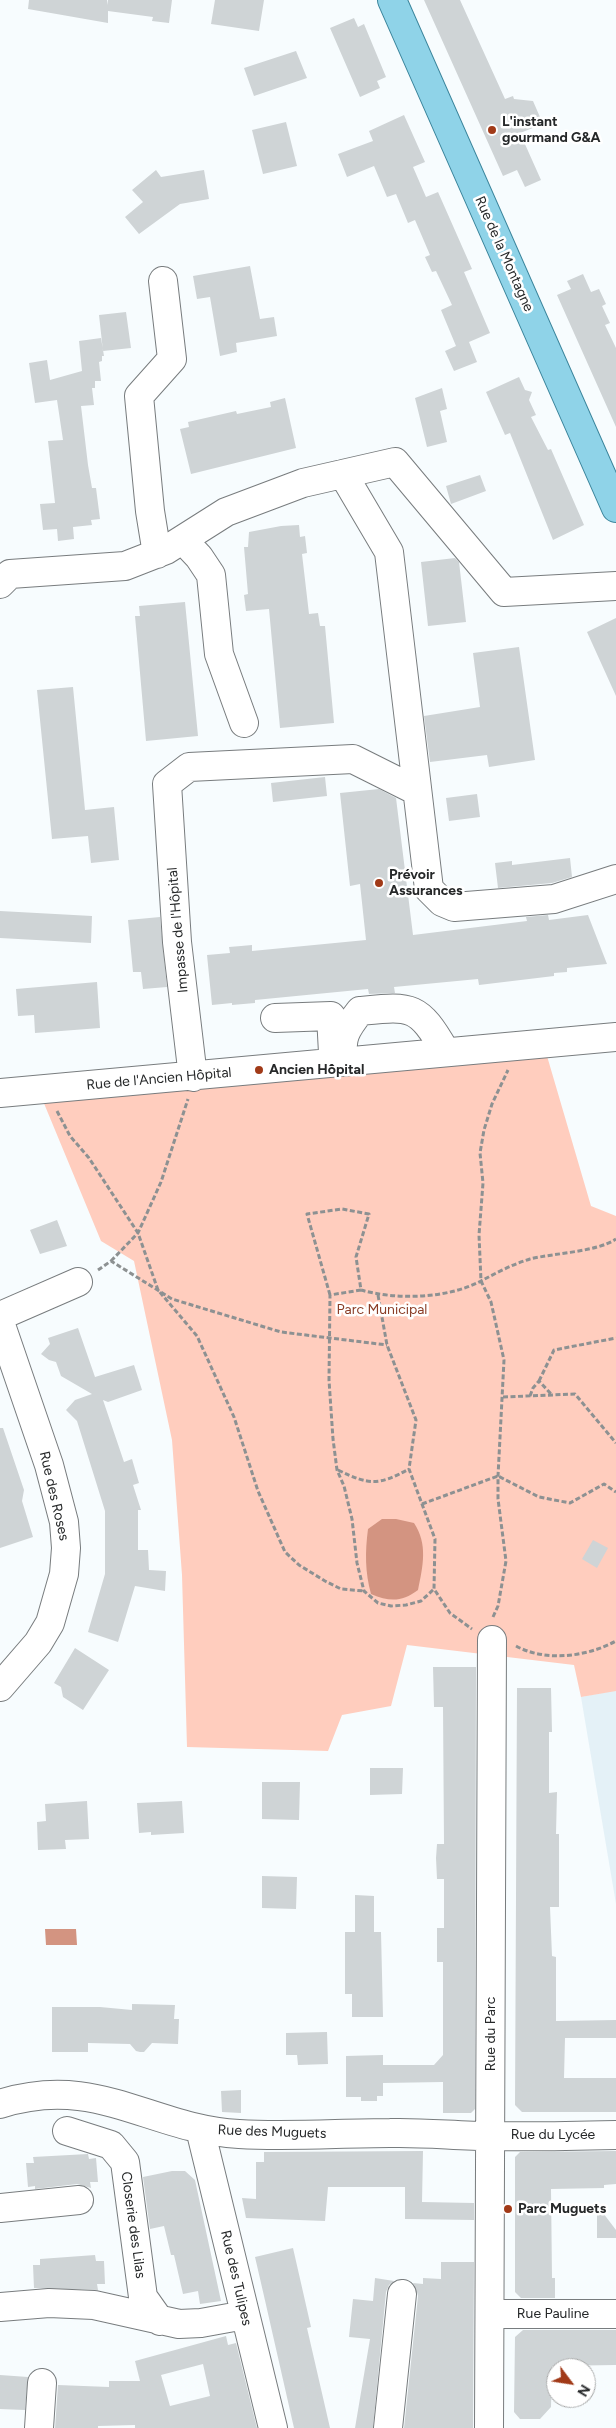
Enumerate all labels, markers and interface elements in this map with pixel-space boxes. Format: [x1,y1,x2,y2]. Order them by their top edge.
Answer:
place label: L'instant gourmand G&A [502,114,601,146]
marker: L'instant gourmand G&A [486,124,498,136]
street label: Rue de la Montagne [471,194,537,314]
street label: Impasse de l'Hôpital [164,866,192,994]
place label: Prévoir Assurances [389,867,463,900]
marker: Prévoir Assurances [373,877,385,889]
place label: Ancien Hôpital [269,1062,364,1078]
street label: Rue de l'Ancien Hôpital [86,1064,232,1094]
marker: Ancien Hôpital [253,1064,265,1076]
park label: Parc Municipal [337,1302,427,1318]
street label: Rue des Roses [36,1450,72,1542]
street label: Rue du Parc [483,1997,499,2071]
street label: Rue des Muguets [217,2122,327,2142]
street label: Rue du Lycée [511,2127,595,2143]
street label: Closerie des Lilas [117,2171,149,2279]
place label: Parc Muguets [518,2201,606,2217]
marker: Parc Muguets [502,2203,514,2215]
street label: Rue des Tulipes [217,2229,255,2327]
street label: Rue Pauline [517,2306,589,2322]
north arrow [546,2358,596,2408]
text: N [573,2381,594,2399]

